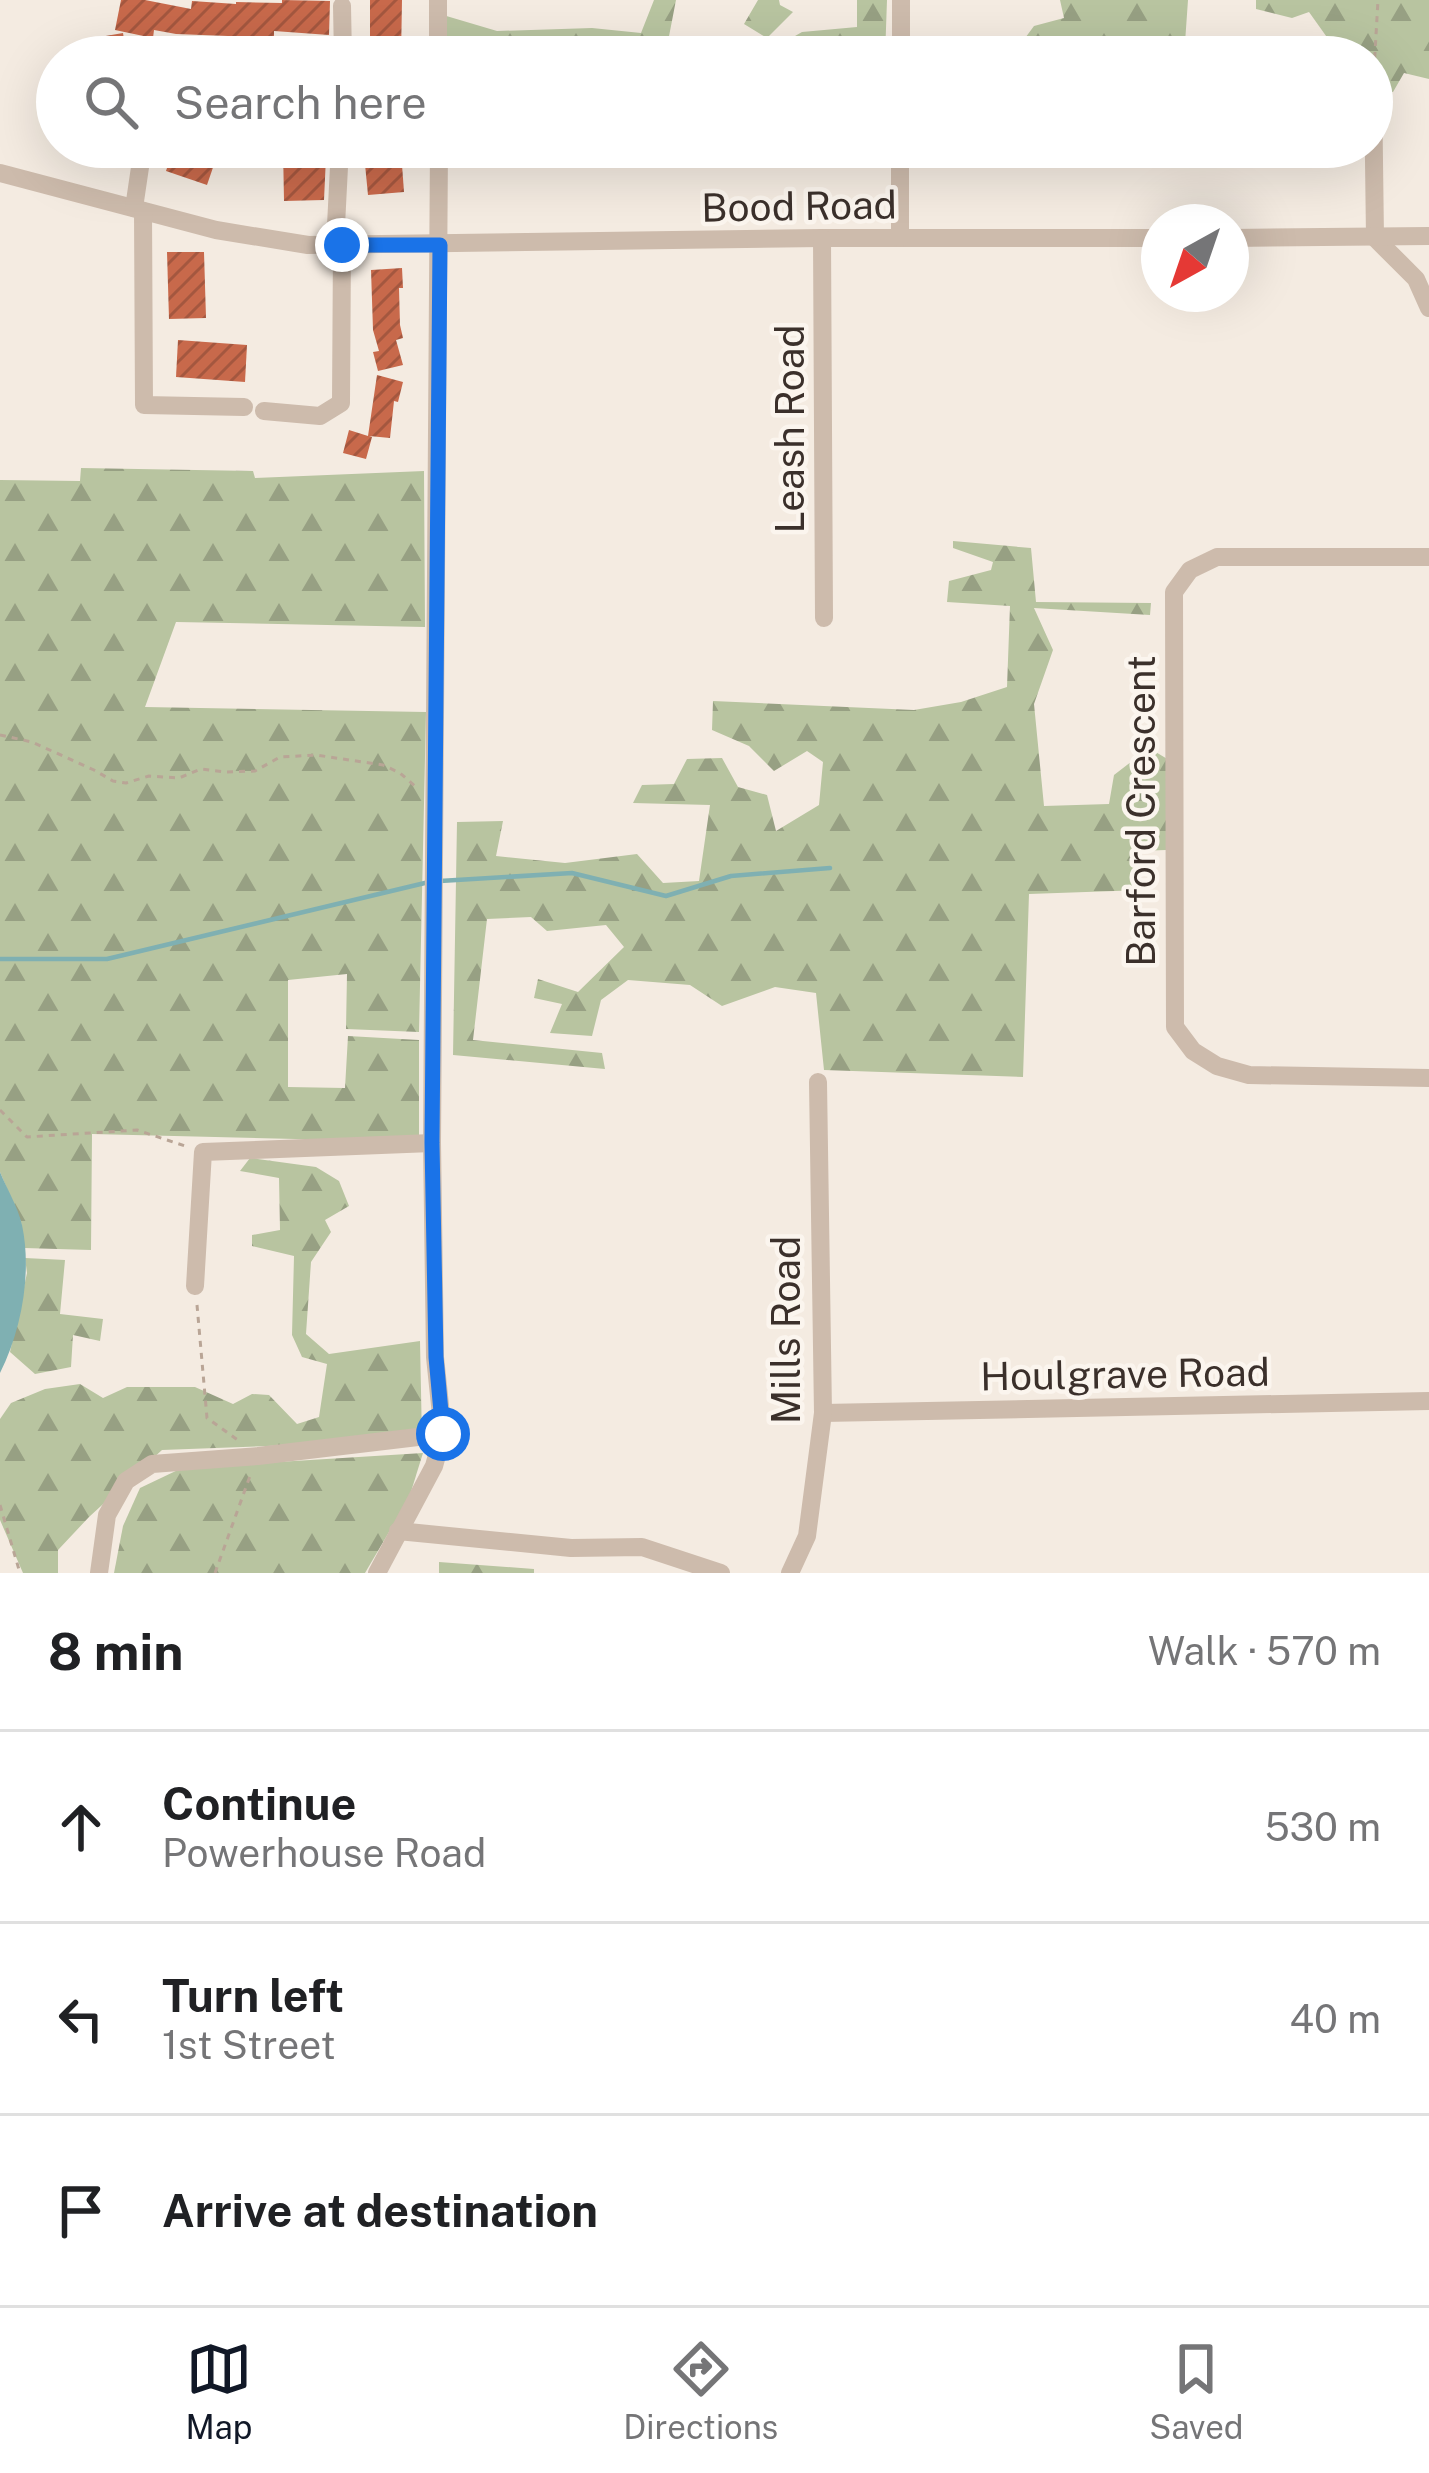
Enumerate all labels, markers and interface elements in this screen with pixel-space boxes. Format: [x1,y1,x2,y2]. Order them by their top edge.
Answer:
search box [36,36,1393,168]
icon: search [78,69,144,135]
text: Search here [174,76,427,129]
street label: Bood Road [701,181,897,231]
north arrow [1141,204,1249,312]
route end [315,218,369,272]
street label: Leash Road [767,324,813,534]
street label: Barford Crescent [1118,655,1164,967]
street label: Mills Road [763,1236,809,1424]
street label: Houlgrave Road [980,1348,1270,1400]
route start [416,1407,470,1461]
text: 8 min [48,1622,183,1681]
text: Walk · 570 m [1148,1628,1381,1674]
text: Continue [162,1777,356,1830]
icon: ahead [48,1794,114,1860]
text: 530 m [1265,1804,1381,1850]
text: Powerhouse Road [162,1830,486,1876]
text: Turn left [162,1969,344,2022]
icon: left [48,1986,114,2052]
text: 40 m [1289,1996,1381,2042]
text: 1st Street [162,2022,336,2068]
icon: arrive [48,2178,114,2244]
text: Arrive at destination [162,2184,598,2237]
tab: Map [185,2336,252,2446]
tab: Directions [623,2336,778,2446]
tab: Saved [1149,2336,1244,2446]

